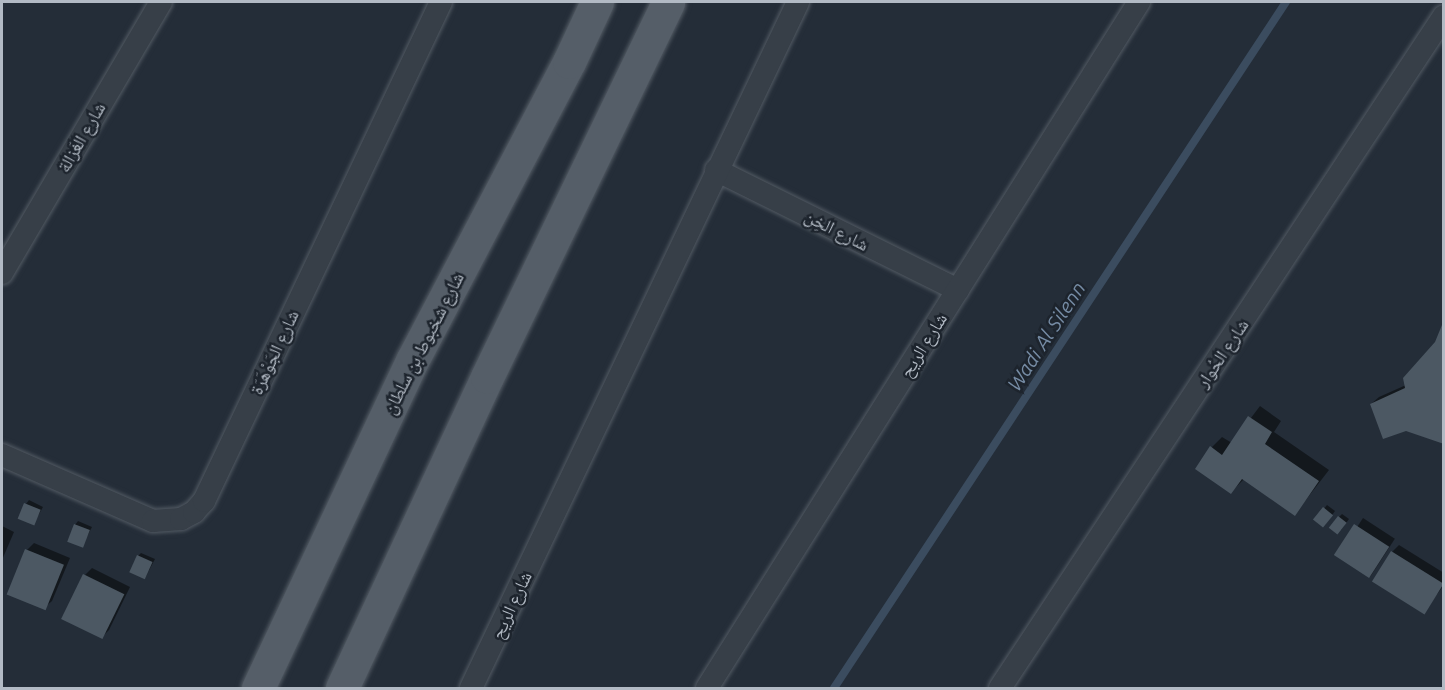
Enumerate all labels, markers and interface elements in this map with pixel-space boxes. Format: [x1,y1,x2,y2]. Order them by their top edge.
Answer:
street label: شارع الغَزالة [52,98,110,176]
street label: شارع الخِن [801,205,873,255]
street label: شارع شخبوط بن سلطان [378,269,468,417]
water label: Wadi Al Silenn [1002,277,1090,395]
street label: شارع الجَوْهَرَة [245,306,303,398]
street label: شارع الريح [895,309,951,381]
street label: شارع الحُوار [1191,315,1253,391]
street label: شارع الريح [486,568,536,642]

